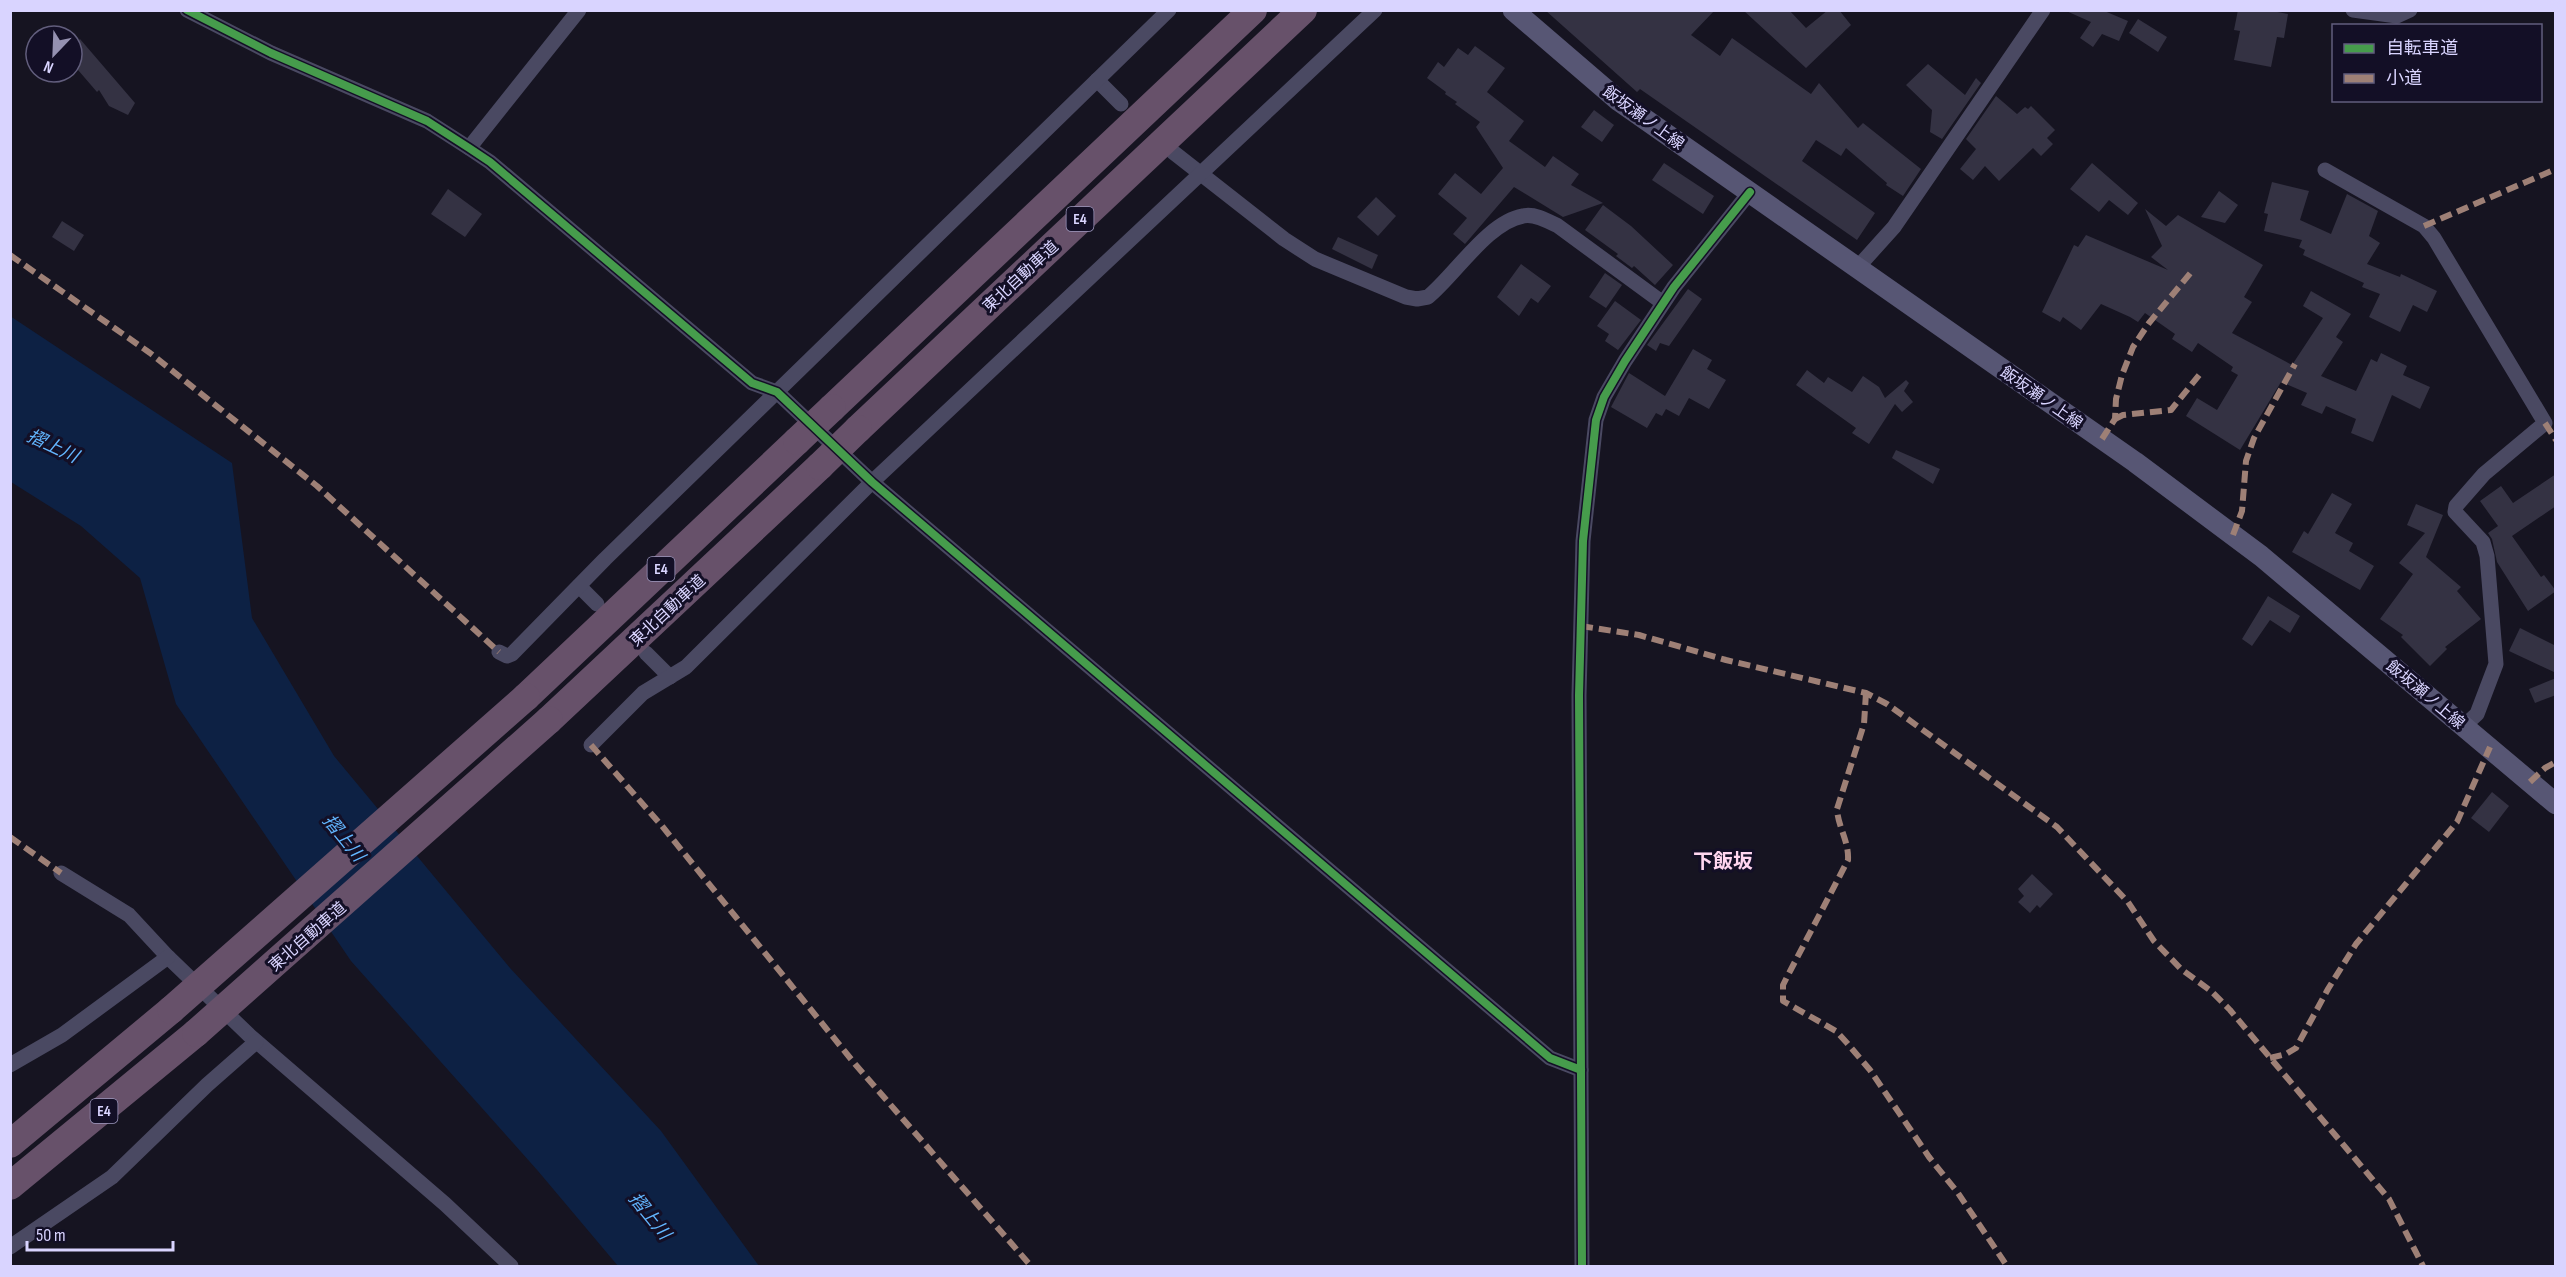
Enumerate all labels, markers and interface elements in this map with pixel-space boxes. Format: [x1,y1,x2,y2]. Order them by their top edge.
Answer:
north arrow [24,24,84,84]
legend [2332,24,2542,102]
text: 自転車道 [2386,38,2458,59]
text: N [41,56,56,77]
text: 小道 [2386,68,2422,89]
street label: 飯坂瀬ノ上線 [1599,82,1688,154]
road number: E4 [1066,207,1094,231]
street label: 東北自動車道 [979,237,1063,317]
street label: 飯坂瀬ノ上線 [1996,363,2086,434]
water label: 摺上川 [24,426,84,468]
road number: E4 [648,557,674,581]
street label: 東北自動車道 [626,571,710,651]
street label: 飯坂瀬ノ上線 [2382,657,2468,733]
water label: 摺上川 [318,811,370,867]
district label: 下飯坂 [1693,850,1753,874]
street label: 東北自動車道 [266,898,350,976]
road number: E4 [90,1099,118,1123]
water label: 摺上川 [624,1189,676,1245]
scale bar [27,1214,172,1252]
text: 50 m [36,1225,66,1246]

